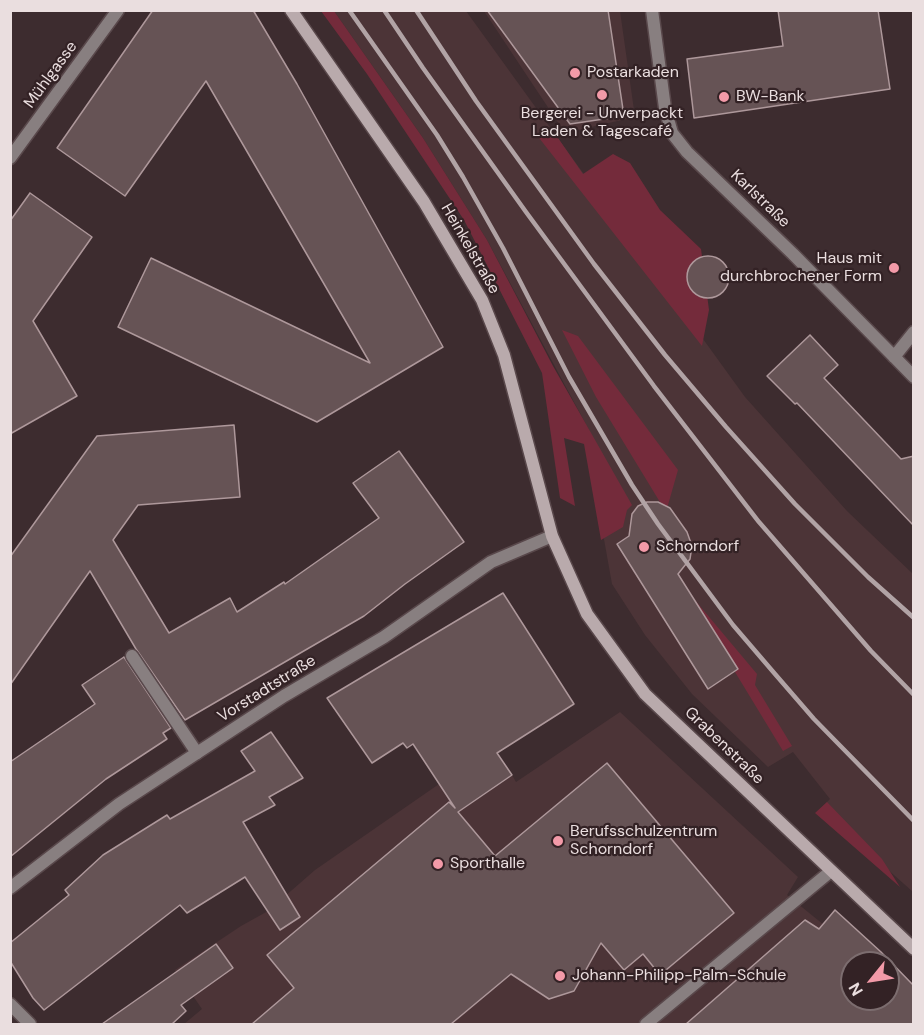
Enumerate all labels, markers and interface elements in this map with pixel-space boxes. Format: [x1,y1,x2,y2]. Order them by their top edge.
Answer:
street label: Mühlgasse [20,38,82,112]
place label: Postarkaden [587,63,679,83]
marker: Postarkaden [568,66,582,80]
place label: BW-Bank [736,87,804,107]
marker: Bergerei - Unverpackt Laden & Tagescafé [595,88,609,102]
marker: BW-Bank [717,90,731,104]
place label: Bergerei - Unverpackt Laden & Tagescafé [521,104,683,142]
street label: Karlstraße [726,166,794,232]
street label: Heinkelstraße [436,200,504,298]
place label: Haus mit durchbrochener Form [720,249,882,287]
marker: Haus mit durchbrochener Form [887,261,901,275]
place label: Schorndorf [656,537,739,557]
marker: Schorndorf [637,540,651,554]
street label: Vorstadtstraße [214,651,320,727]
street label: Grabenstraße [680,703,768,789]
place label: Berufsschulzentrum Schorndorf [570,822,717,860]
marker: Berufsschulzentrum Schorndorf [551,834,565,848]
place label: Sporthalle [450,854,525,874]
marker: Sporthalle [431,857,445,871]
north arrow [840,951,900,1011]
place label: Johann-Philipp-Palm-Schule [572,966,786,986]
marker: Johann-Philipp-Palm-Schule [553,969,567,983]
text: N [844,979,868,1000]

